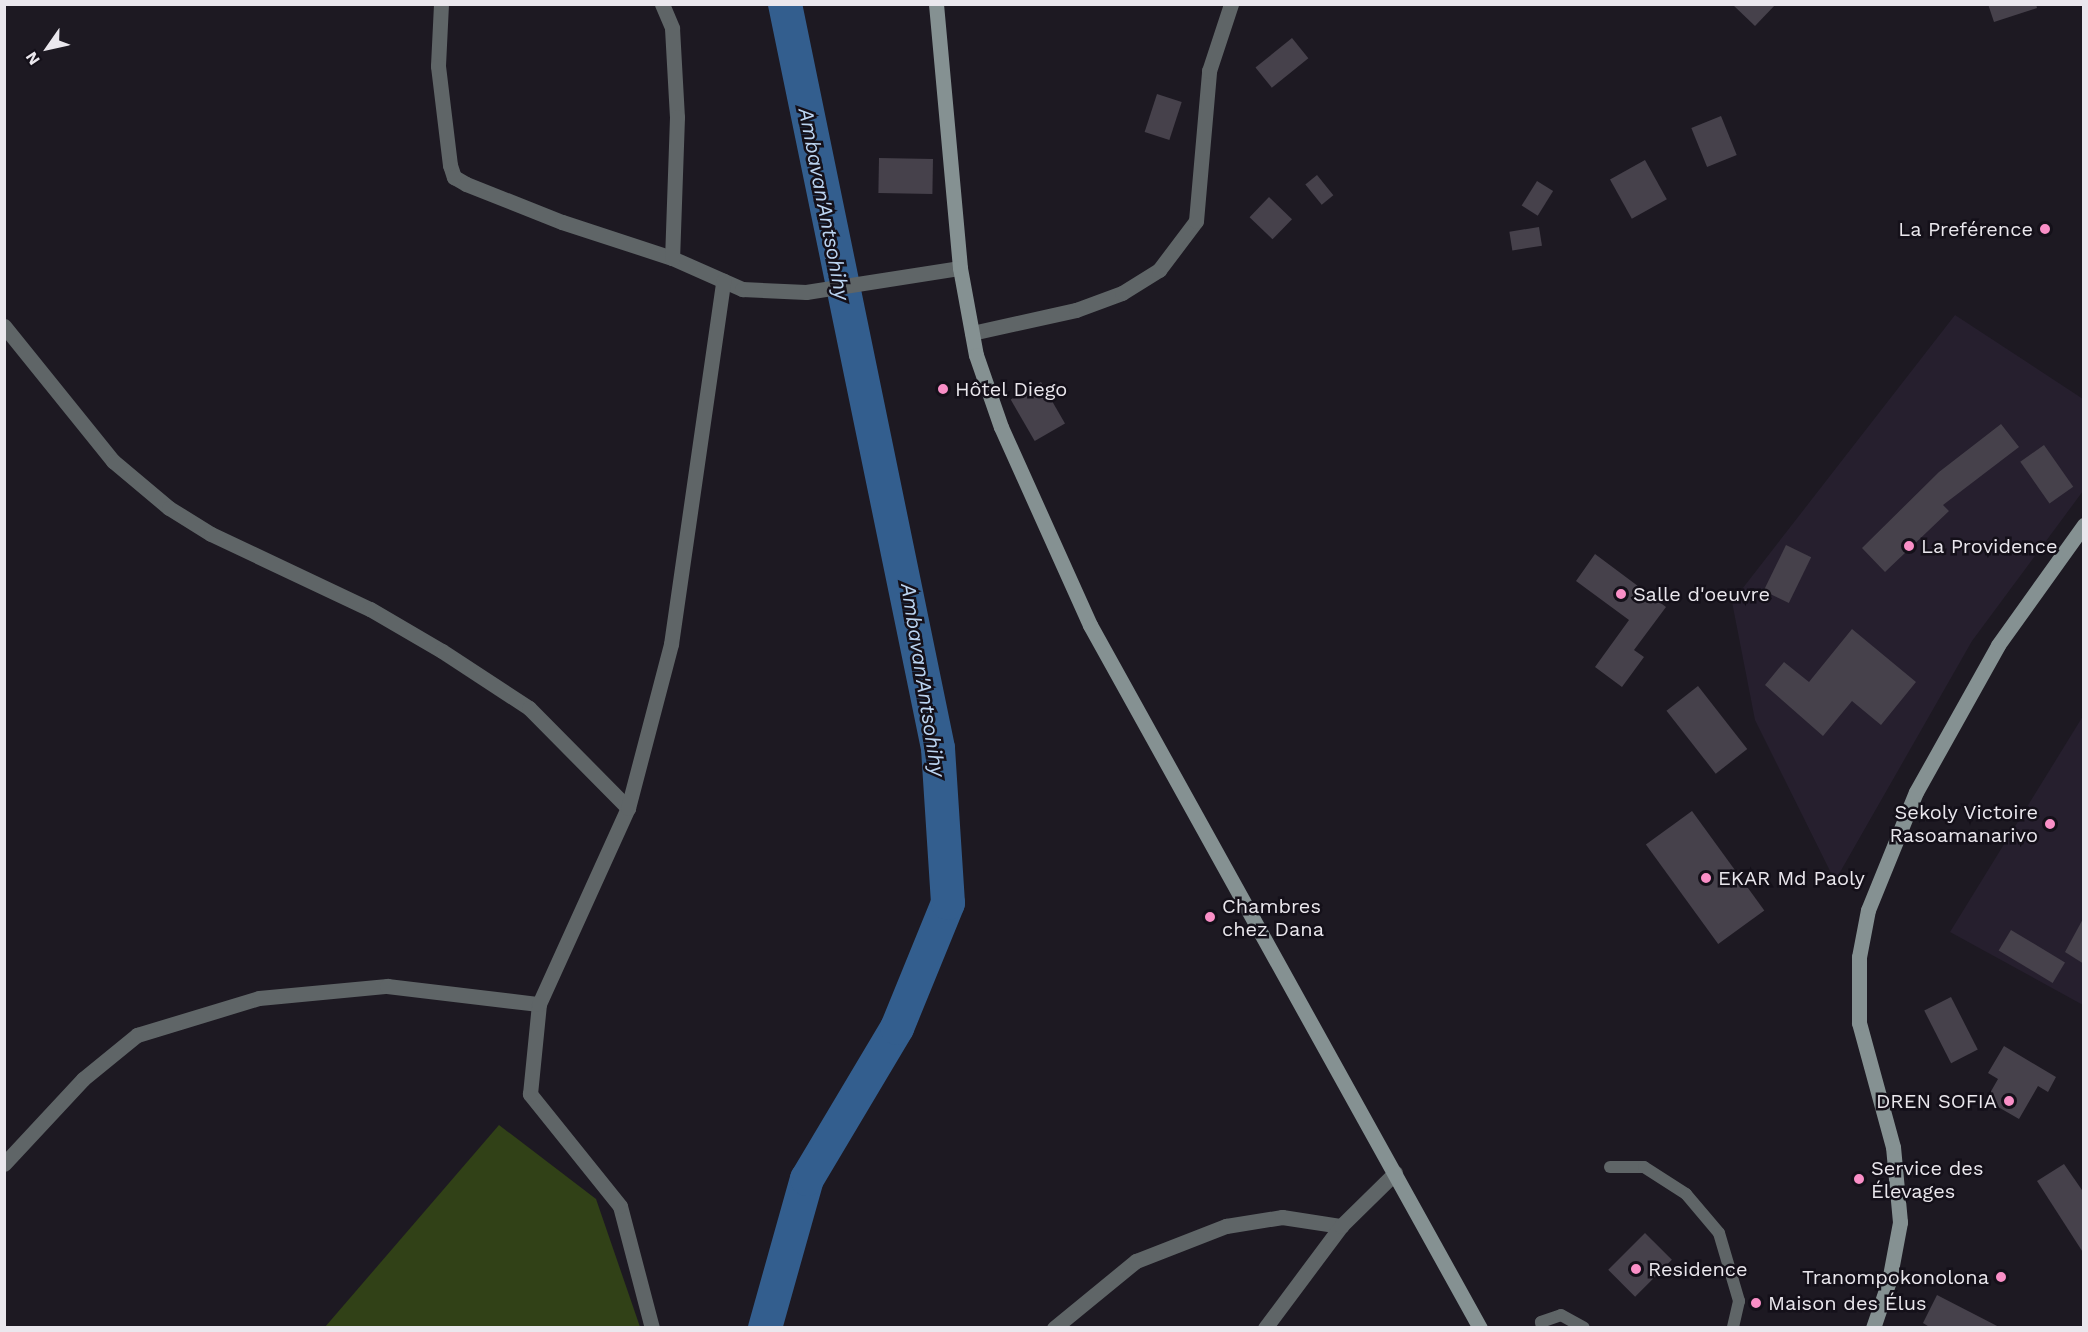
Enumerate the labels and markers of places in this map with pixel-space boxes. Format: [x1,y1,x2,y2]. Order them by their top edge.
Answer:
place label: La Preférence [1898,217,2033,241]
marker: La Preférence [2038,222,2052,236]
place label: Hôtel Diego [955,377,1068,401]
marker: Hôtel Diego [936,382,950,396]
place label: La Providence [1921,534,2058,558]
marker: La Providence [1902,539,1916,553]
place label: Salle d'oeuvre [1633,582,1770,606]
marker: Salle d'oeuvre [1614,587,1628,601]
place label: Sekoly Victoire Rasoamanarivo [1890,801,2038,848]
marker: Sekoly Victoire Rasoamanarivo [2043,817,2057,831]
place label: EKAR Md Paoly [1718,866,1865,890]
marker: EKAR Md Paoly [1699,871,1713,885]
place label: Chambres chez Dana [1222,894,1324,941]
marker: Chambres chez Dana [1203,910,1217,924]
place label: DREN SOFIA [1876,1089,1997,1113]
marker: DREN SOFIA [2002,1094,2016,1108]
place label: Service des Élevages [1871,1156,1983,1203]
marker: Service des Élevages [1852,1172,1866,1186]
place label: Residence [1648,1257,1748,1281]
marker: Residence [1629,1262,1643,1276]
place label: Tranompokonolona [1802,1265,1989,1289]
marker: Tranompokonolona [1994,1270,2008,1284]
place label: Maison des Élus [1768,1291,1927,1315]
marker: Maison des Élus [1749,1296,1763,1310]

